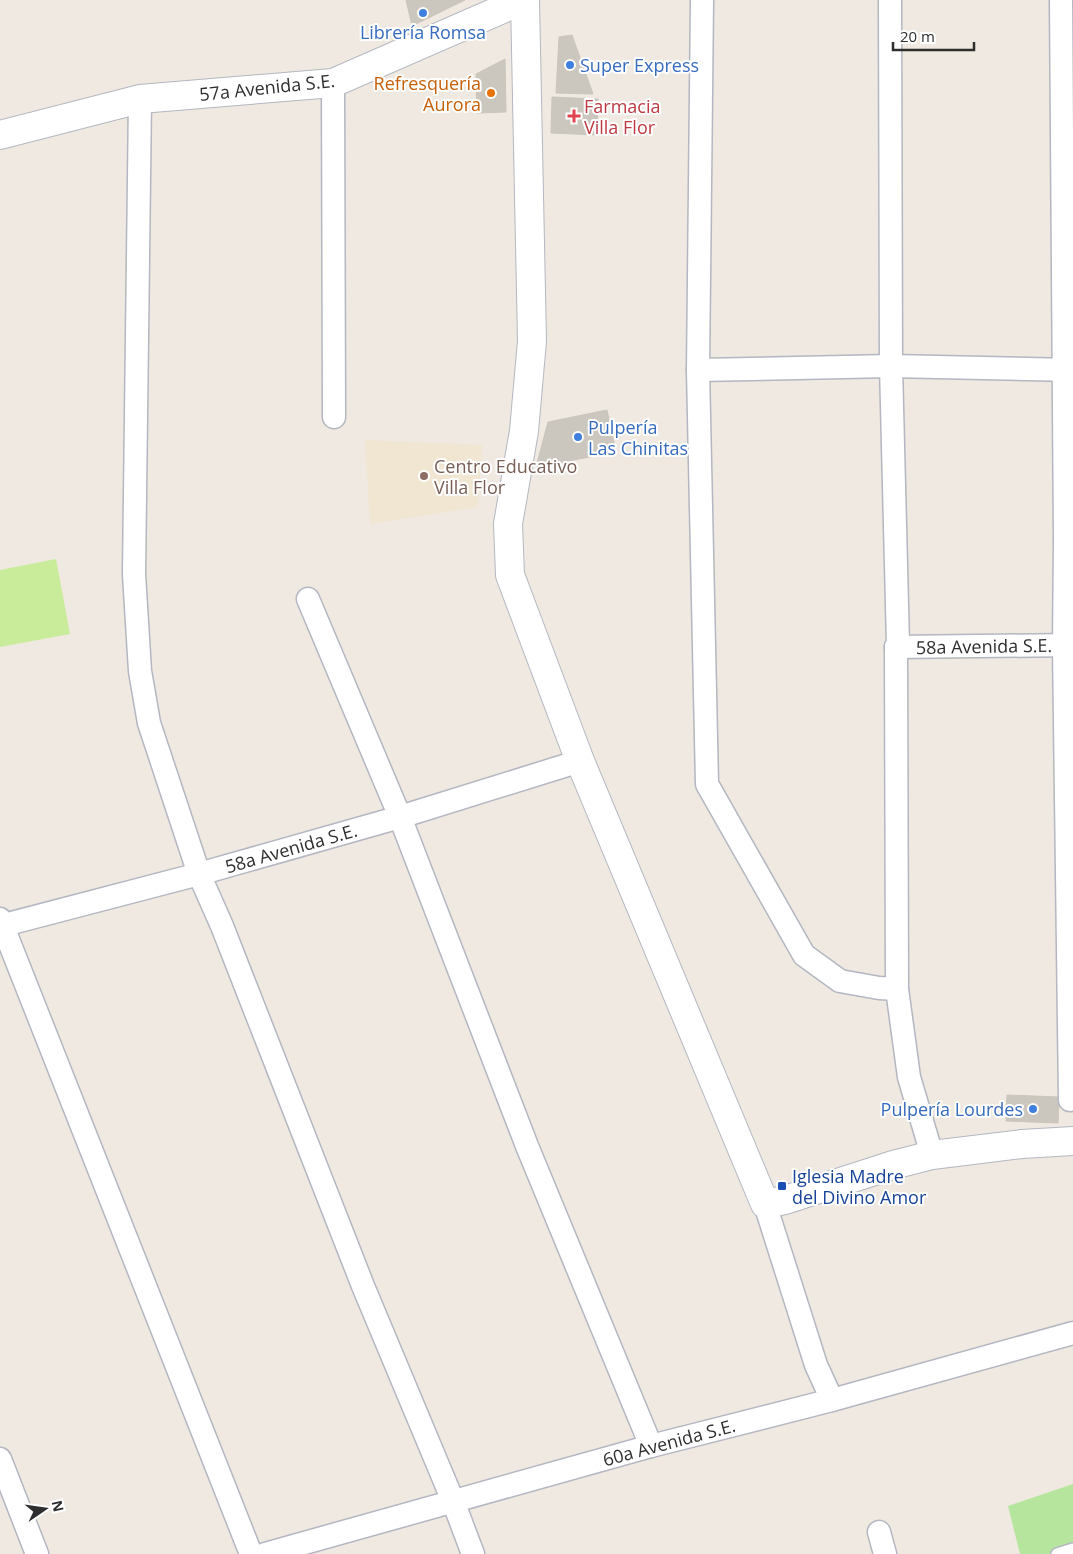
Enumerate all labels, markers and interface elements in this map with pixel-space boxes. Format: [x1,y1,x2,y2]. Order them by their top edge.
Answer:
marker: Librería Romsa [417,7,429,19]
place label: Librería Romsa [360,20,486,44]
scale bar [893,20,974,52]
text: 20 m [900,26,935,46]
place label: Super Express [580,53,699,77]
marker: Super Express [564,59,576,71]
street label: 57a Avenida S.E. [198,68,336,106]
place label: Refresquería Aurora [374,71,481,116]
marker: Refresquería Aurora [485,87,497,99]
place label: Farmacia Villa Flor [584,94,660,139]
marker: Farmacia Villa Flor [568,110,580,122]
place label: Pulpería Las Chinitas [588,415,688,460]
marker: Pulpería Las Chinitas [572,431,584,443]
place label: Centro Educativo Villa Flor [434,454,577,499]
marker: Centro Educativo Villa Flor [418,470,430,482]
street label: 58a Avenida S.E. [916,633,1052,659]
street label: 58a Avenida S.E. [222,818,360,878]
place label: Pulpería Lourdes [881,1097,1023,1121]
marker: Pulpería Lourdes [1027,1103,1039,1115]
place label: Iglesia Madre del Divino Amor [792,1164,927,1209]
marker: Iglesia Madre del Divino Amor [776,1180,788,1192]
street label: 60a Avenida S.E. [600,1413,738,1471]
north arrow [20,1484,70,1534]
text: N [48,1498,69,1514]

